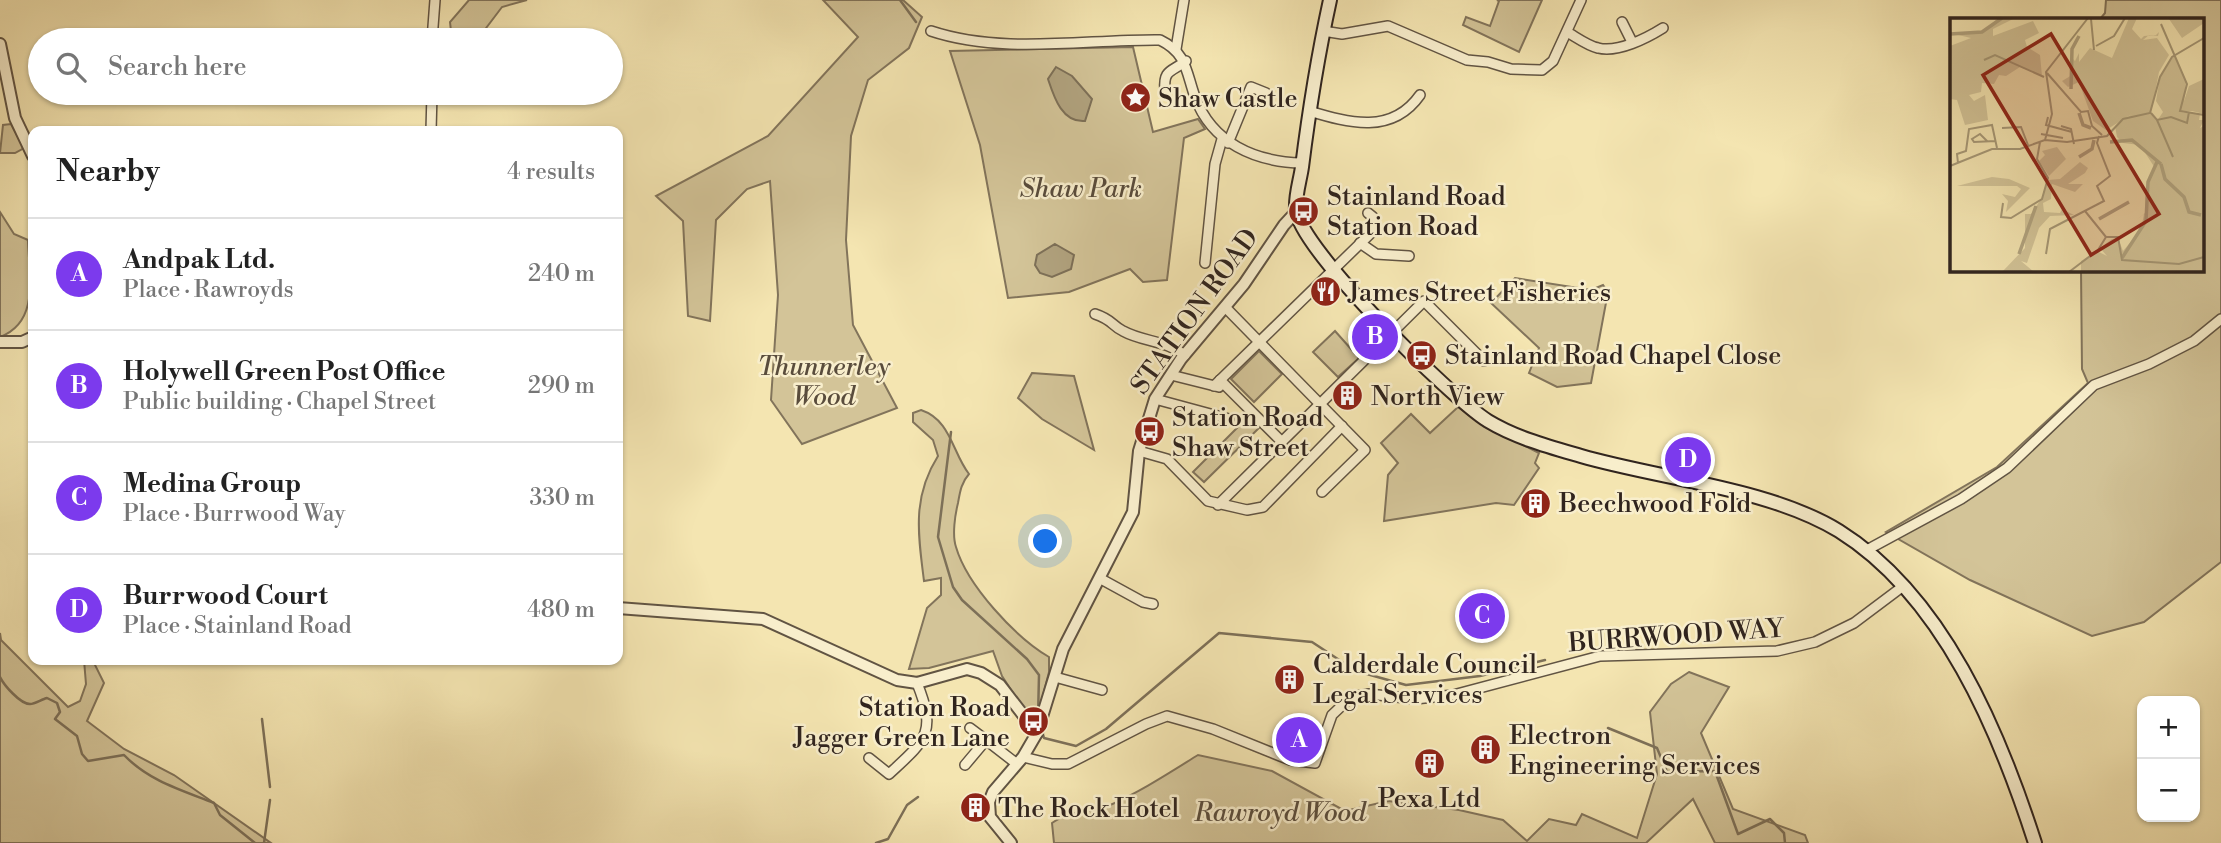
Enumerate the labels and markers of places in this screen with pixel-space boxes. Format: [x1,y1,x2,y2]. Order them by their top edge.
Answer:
place icon: Shaw Castle [1118,81,1152,115]
place label: Shaw Castle [1158,83,1298,115]
place label: Stainland Road Station Road [1327,181,1506,243]
bus stop icon: Stainland Road Station Road [1287,194,1321,228]
restaurant icon: James Street Fisheries [1308,275,1342,309]
place label: James Street Fisheries [1347,277,1611,309]
pin: B [1352,311,1398,363]
bus stop icon: Stainland Road Chapel Close [1405,338,1439,372]
place label: Stainland Road Chapel Close [1445,340,1781,372]
building icon: North View [1331,379,1365,413]
place label: North View [1371,381,1505,413]
place label: Station Road Shaw Street [1172,402,1323,464]
bus stop icon: Station Road Shaw Street [1132,415,1166,449]
pin: D [1665,434,1711,486]
building icon: Beechwood Fold [1519,486,1553,520]
place label: Beechwood Fold [1558,488,1751,520]
pin: C [1459,590,1505,642]
place label: Calderdale Council Legal Services [1313,649,1537,711]
building icon: Calderdale Council Legal Services [1273,662,1307,696]
place label: Station Road Jagger Green Lane [792,692,1010,754]
bus stop icon: Station Road Jagger Green Lane [1016,705,1050,739]
pin: A [1276,714,1322,766]
place label: Electron Engineering Services [1509,720,1760,782]
building icon: Electron Engineering Services [1469,733,1503,767]
building icon: Pexa Ltd [1412,746,1446,780]
place label: Pexa Ltd [1378,783,1480,815]
building icon: The Rock Hotel [958,791,992,825]
place label: The Rock Hotel [998,793,1180,825]

